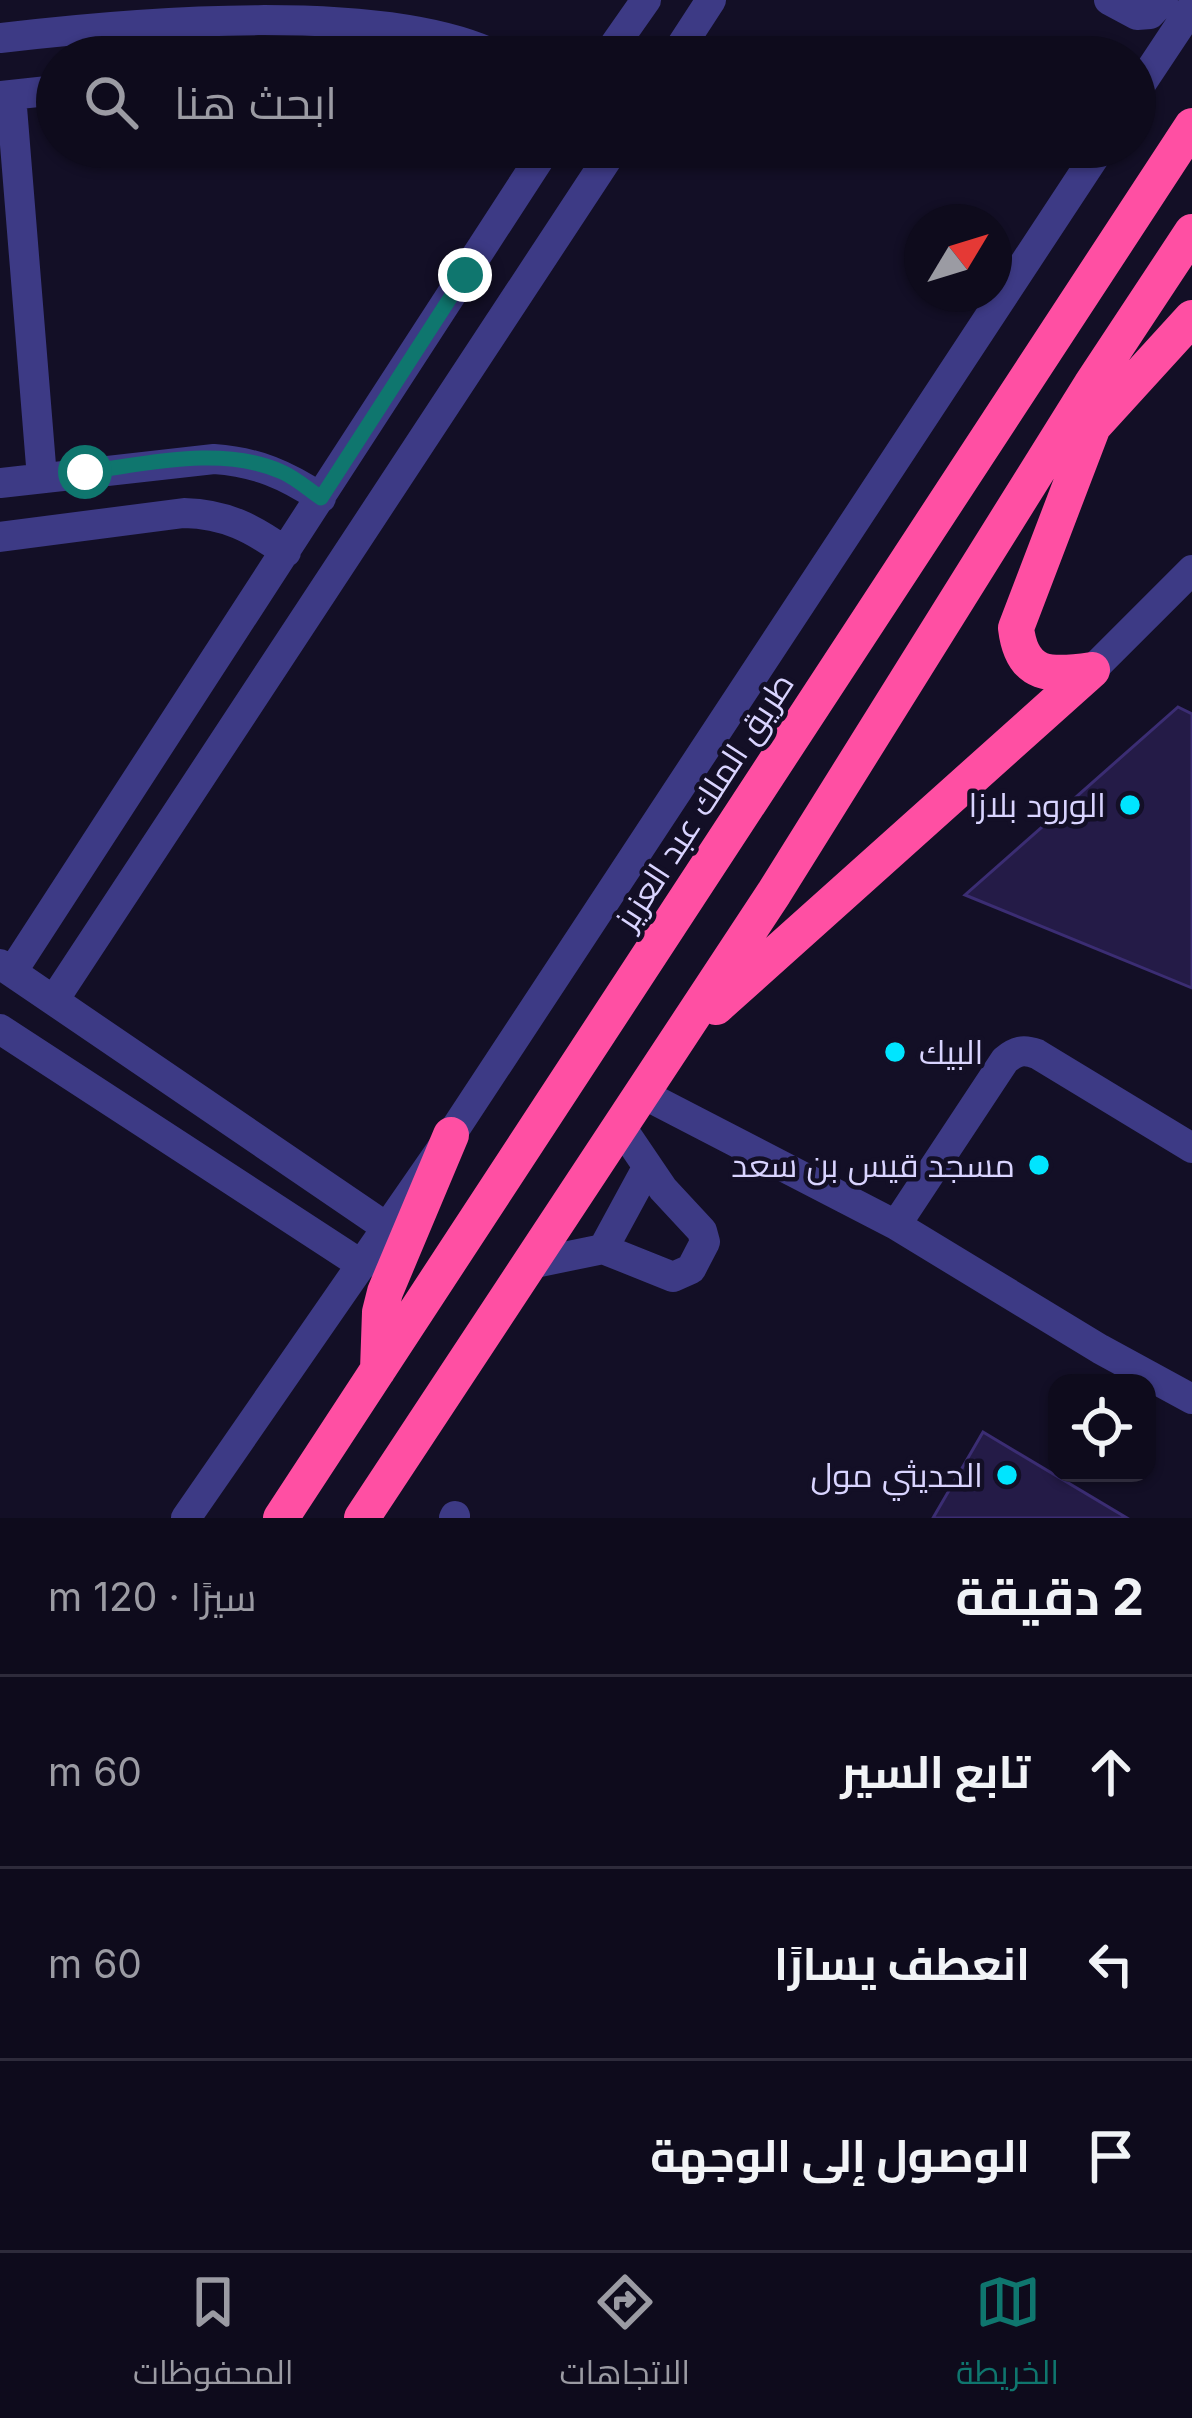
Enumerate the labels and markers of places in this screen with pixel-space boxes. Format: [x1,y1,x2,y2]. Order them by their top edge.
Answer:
place label: الورود بلازا [969,785,1106,825]
marker: الورود بلازا [1117,792,1143,818]
place label: البيك [919,1032,983,1072]
marker: البيك [882,1039,908,1065]
place label: مسجد قيس بن سعد [731,1145,1015,1186]
marker: مسجد قيس بن سعد [1026,1152,1052,1178]
place label: الحديثي مول [811,1455,983,1501]
marker: الحديثي مول [994,1462,1020,1488]

